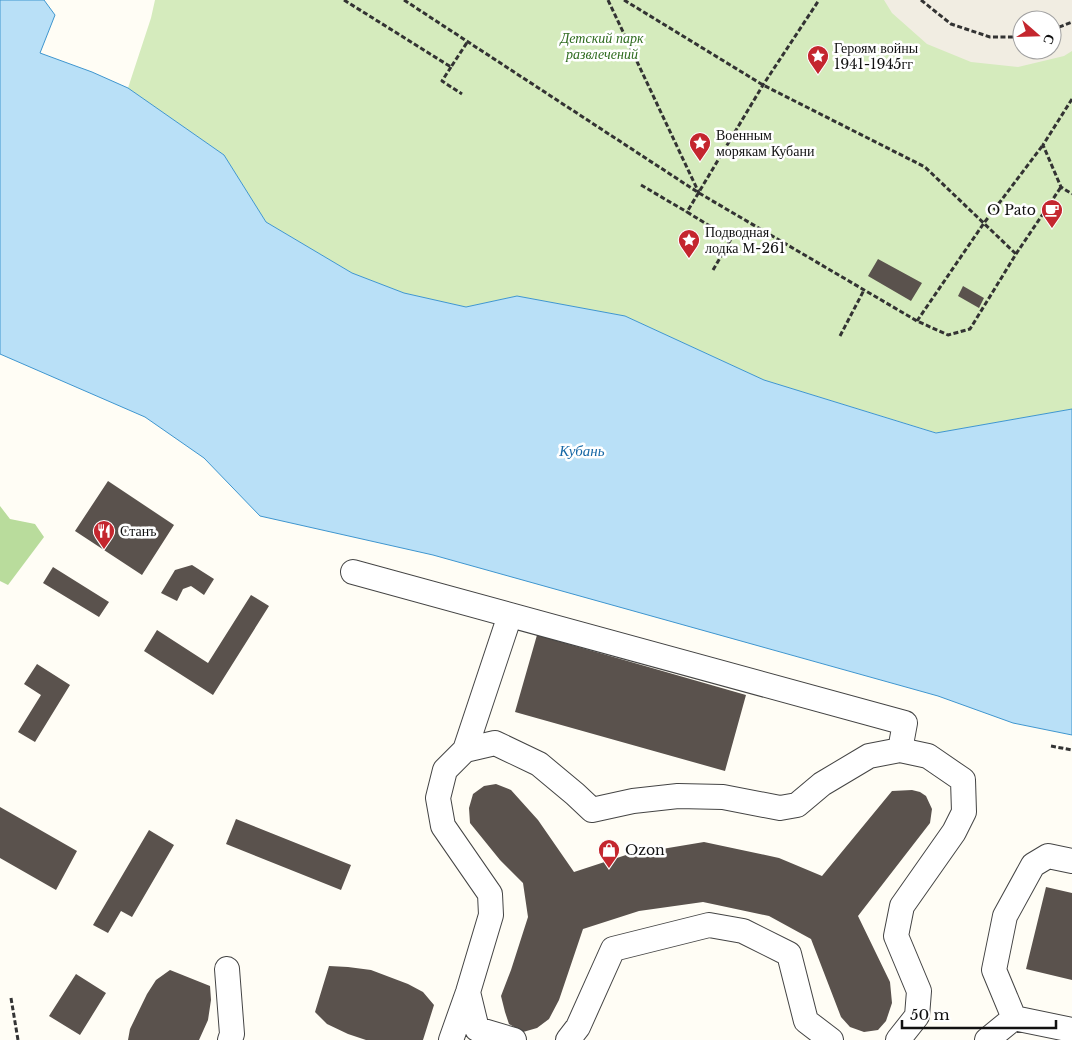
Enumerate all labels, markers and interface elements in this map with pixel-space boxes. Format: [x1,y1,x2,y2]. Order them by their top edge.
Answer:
north arrow [1012,10,1062,60]
park label: Детский парк развлечений [558,29,644,63]
text: С [1039,32,1059,47]
place label: Героям войны 1941-1945гг [834,39,919,73]
place icon: Героям войны 1941-1945гг [806,44,830,75]
place label: Военным морякам Кубани [716,126,815,160]
place icon: Военным морякам Кубани [688,131,712,162]
cafe icon: O Pato [1040,198,1064,229]
place label: O Pato [987,201,1036,219]
place label: Подводная лодка М-261 [705,223,785,257]
place icon: Подводная лодка М-261 [677,228,701,259]
water label: Кубань [558,441,605,460]
restaurant icon: Станъ [92,519,116,550]
place label: Станъ [120,522,156,540]
shop icon: Ozon [597,838,621,869]
place label: Ozon [625,841,665,859]
scale bar [902,998,1056,1030]
text: 50 m [910,1005,950,1024]

